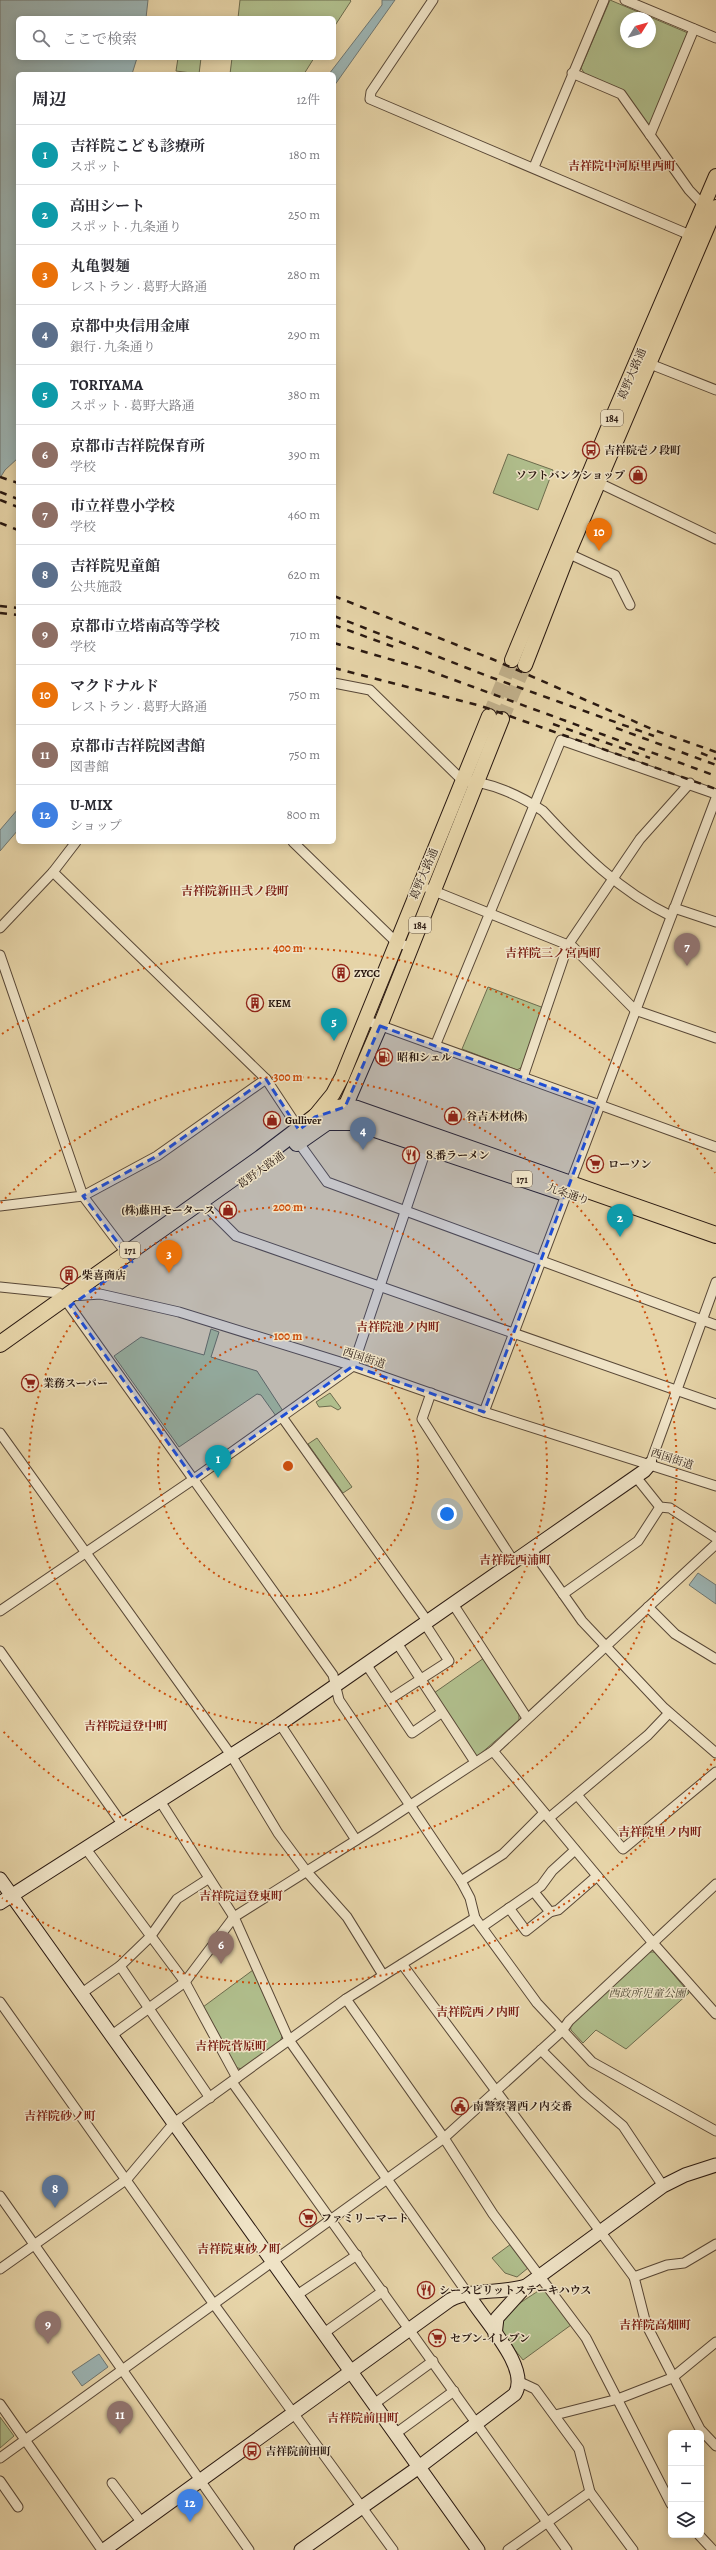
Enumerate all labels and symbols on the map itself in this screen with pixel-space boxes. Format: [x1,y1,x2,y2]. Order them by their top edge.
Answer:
north arrow [620,12,656,48]
district label: 吉祥院中河原里西町 [568,158,676,174]
street label: 葛野大路通 [614,346,650,402]
road number: 184 [601,410,623,426]
bus stop icon: 吉祥院壱ノ段町 [581,440,601,460]
place label: 吉祥院壱ノ段町 [604,443,681,458]
shop icon: ソフトバンクショップ [628,465,648,485]
place label: ソフトバンクショップ [516,468,625,483]
pin: 10 [586,518,612,551]
street label: 葛野大路通 [406,846,442,902]
district label: 吉祥院新田弐ノ段町 [181,883,289,899]
road number: 184 [409,917,431,933]
pin: 7 [674,933,700,966]
text: 400 m [273,940,303,956]
district label: 吉祥院三ノ宮西町 [505,945,601,961]
building icon: ZYCC [331,963,351,983]
place label: ZYCC [354,966,380,981]
building icon: KEM [245,993,265,1013]
place label: KEM [268,996,291,1011]
pin: 5 [321,1008,347,1041]
fuel station icon: 昭和シェル [374,1047,394,1067]
place label: 昭和シェル [397,1050,452,1065]
text: 300 m [273,1069,303,1085]
shop icon: 谷吉木材(株) [443,1106,463,1126]
place label: 谷吉木材(株) [466,1109,527,1124]
shop icon: Gulliver [262,1110,282,1130]
place label: Gulliver [285,1113,322,1128]
pin: 4 [350,1117,376,1150]
restaurant icon: ８番ラーメン [401,1145,421,1165]
street label: 葛野大路通 [234,1148,288,1192]
place label: ８番ラーメン [424,1148,489,1163]
supermarket icon: ローソン [585,1154,605,1174]
place label: ローソン [608,1157,652,1172]
road number: 171 [512,1171,532,1187]
street label: 九条通り [545,1180,591,1208]
text: 200 m [273,1199,303,1215]
shop icon: (株)藤田モータース [218,1200,238,1220]
place label: (株)藤田モータース [122,1203,215,1218]
pin: 2 [607,1204,633,1237]
pin: 3 [156,1240,182,1273]
road number: 171 [120,1242,140,1258]
building icon: 柴喜商店 [59,1265,79,1285]
place label: 柴喜商店 [82,1268,126,1283]
district label: 吉祥院池ノ内町 [356,1319,440,1335]
text: 100 m [274,1328,302,1344]
street label: 西国街道 [341,1344,387,1372]
supermarket icon: 業務スーパー [20,1373,40,1393]
place label: 業務スーパー [43,1376,108,1391]
pin: 1 [205,1445,231,1478]
street label: 西国街道 [649,1445,695,1473]
centre of rings [281,1459,295,1473]
your location [437,1504,457,1524]
district label: 吉祥院西浦町 [479,1552,551,1568]
district label: 吉祥院這登中町 [84,1718,168,1734]
district label: 吉祥院里ノ内町 [618,1824,702,1840]
district label: 吉祥院這登東町 [199,1888,283,1904]
pin: 6 [208,1931,234,1964]
park label: 西政所児童公園 [609,1986,687,2001]
district label: 吉祥院西ノ内町 [436,2004,520,2020]
district label: 吉祥院菅原町 [195,2038,267,2054]
public building icon: 南警察署西ノ内交番 [450,2096,470,2116]
place label: 南警察署西ノ内交番 [473,2099,573,2114]
district label: 吉祥院砂ノ町 [24,2108,96,2124]
pin: 8 [42,2175,68,2208]
supermarket icon: ファミリーマート [298,2208,318,2228]
place label: ファミリーマート [321,2211,409,2226]
district label: 吉祥院東砂ノ町 [197,2241,281,2257]
restaurant icon: シースピリットステーキハウス [416,2280,436,2300]
place label: シースピリットステーキハウス [439,2283,591,2298]
pin: 9 [35,2311,61,2344]
district label: 吉祥院高畑町 [619,2317,691,2333]
supermarket icon: セブン-イレブン [427,2328,447,2348]
place label: セブン-イレブン [450,2331,530,2346]
pin: 11 [107,2401,133,2434]
district label: 吉祥院前田町 [327,2410,399,2426]
bus stop icon: 吉祥院前田町 [242,2441,262,2461]
place label: 吉祥院前田町 [265,2444,331,2459]
pin: 12 [177,2489,203,2522]

